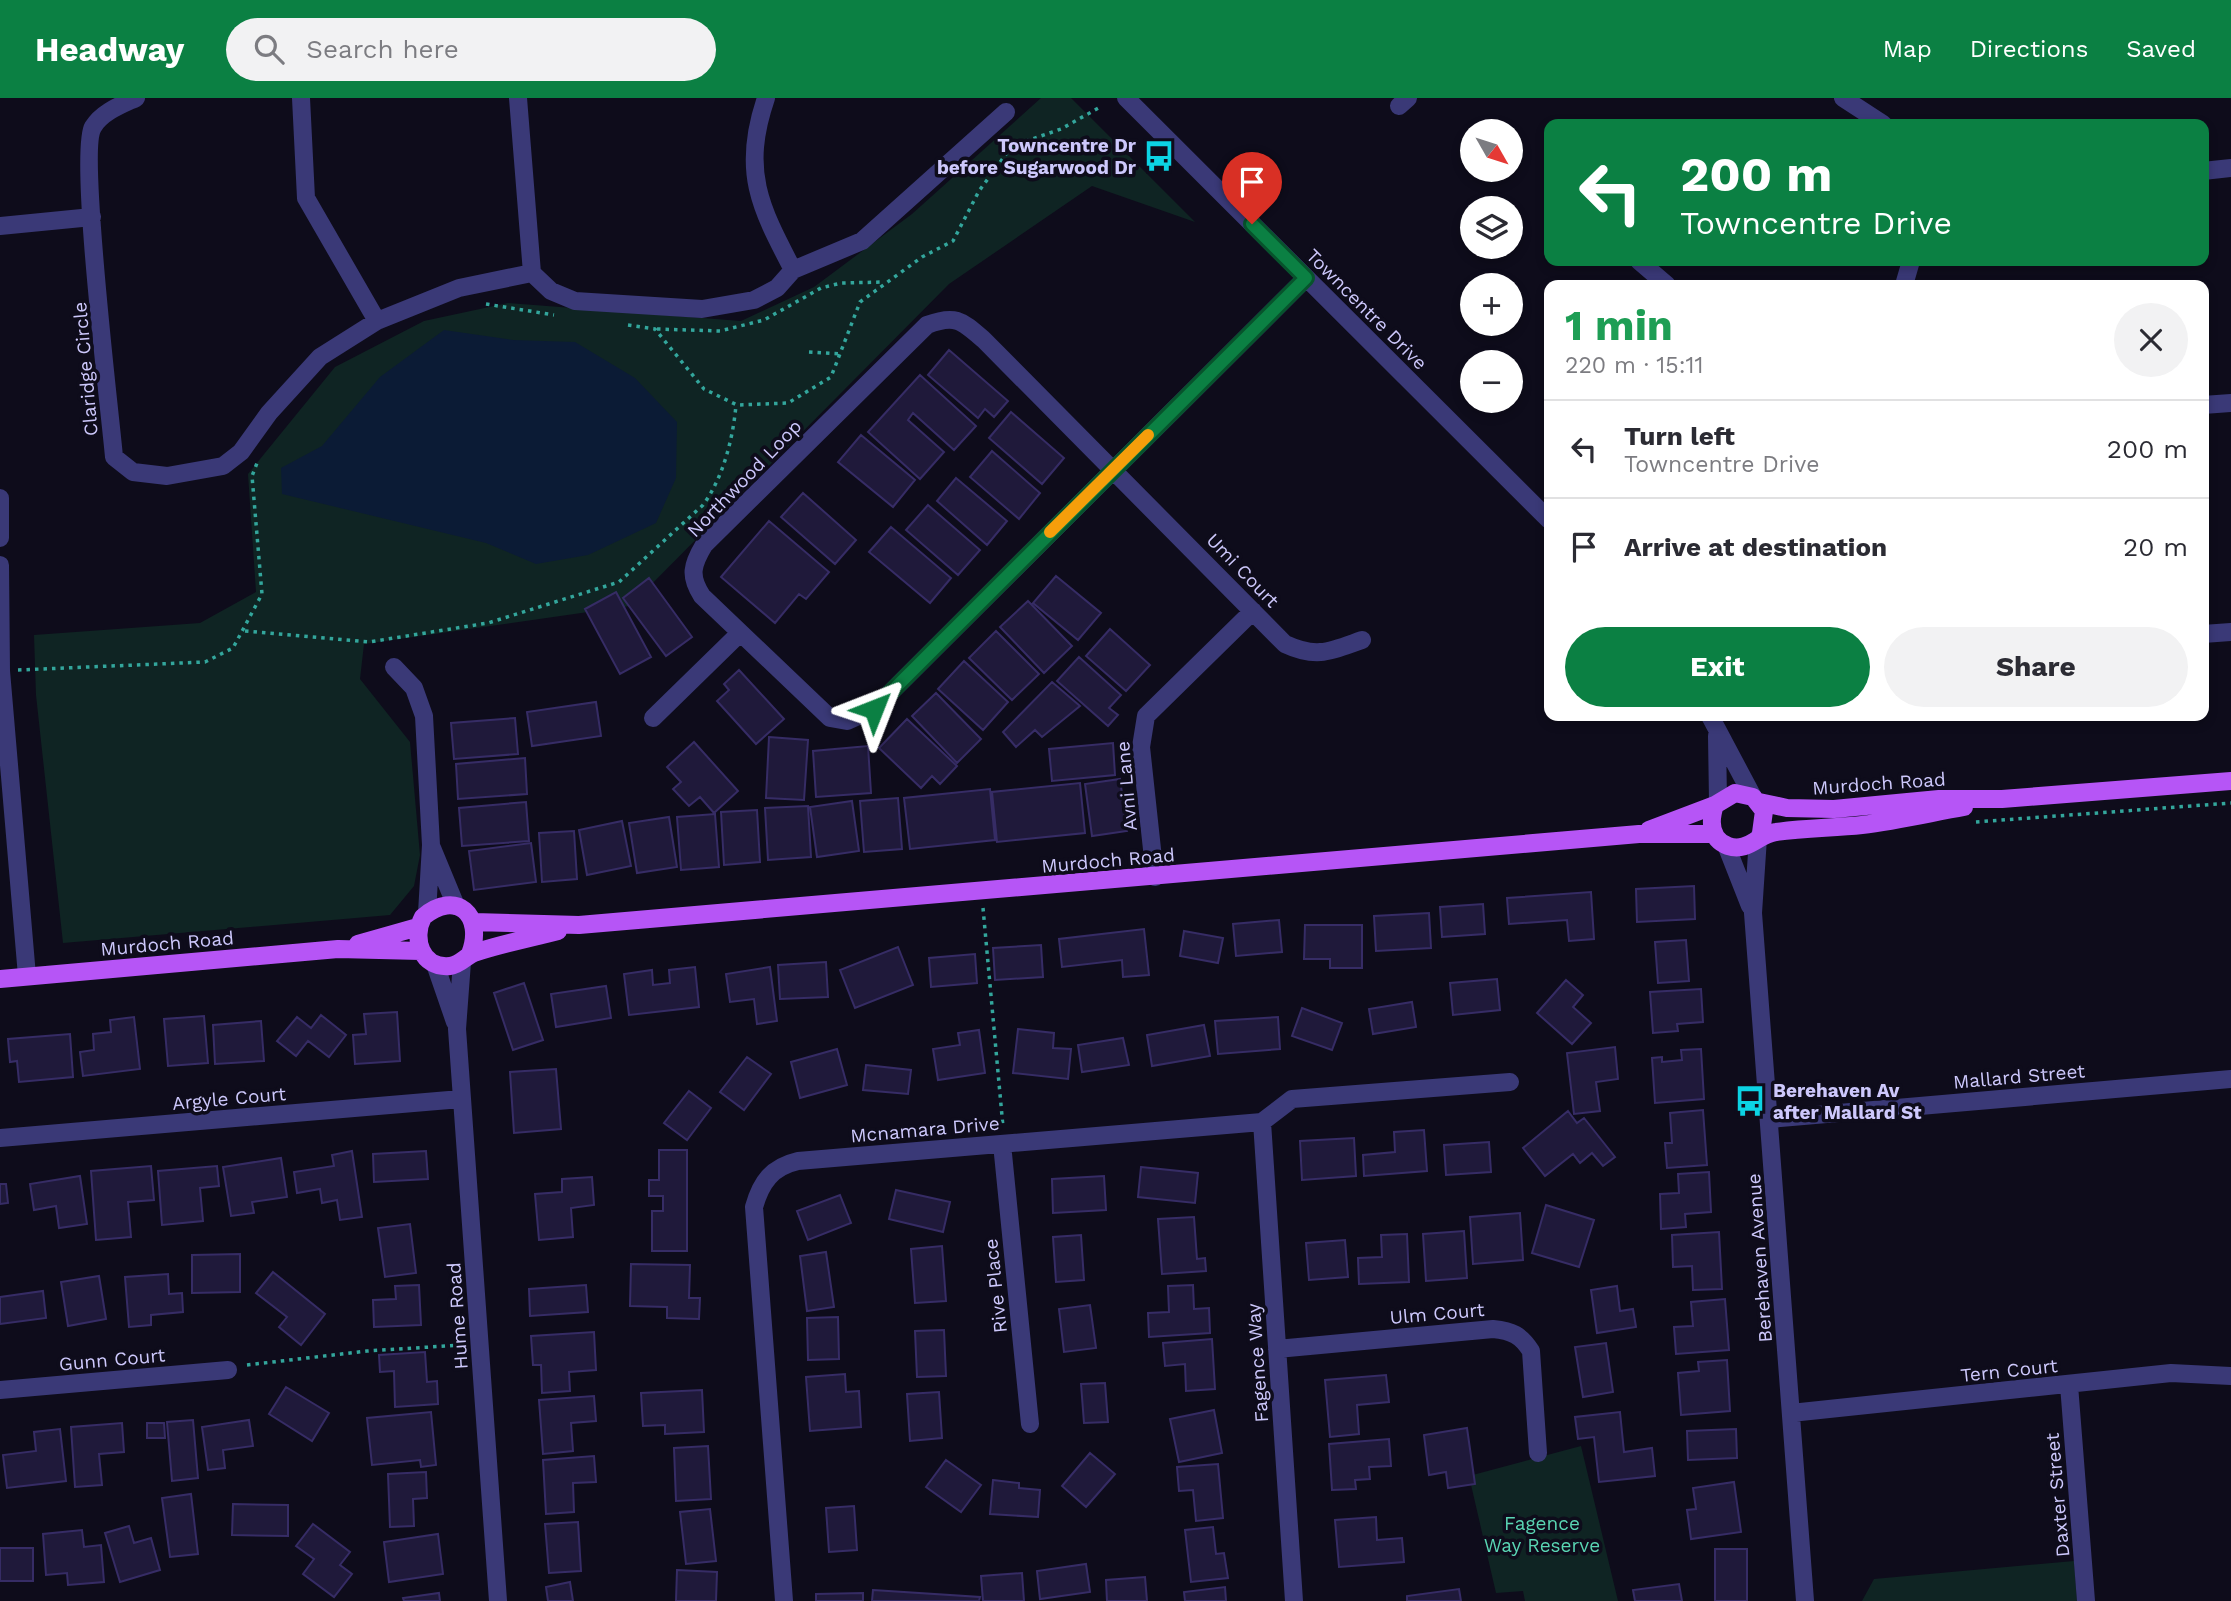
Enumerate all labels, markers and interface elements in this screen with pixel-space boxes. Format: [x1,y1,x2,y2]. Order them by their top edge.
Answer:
search box [226,18,716,81]
text: Headway [35,30,184,69]
icon: search [250,30,288,68]
text: Search here [306,34,459,64]
text: Map [1883,35,1932,63]
text: Directions [1970,35,2088,63]
text: Saved [2126,35,2196,63]
north arrow [1460,119,1522,182]
map controls [1460,119,1523,413]
place label: Towncentre Dr before Sugarwood Dr [937,134,1137,179]
bus stop icon: Towncentre Dr before Sugarwood Dr [1142,139,1176,173]
text: 200 m [1680,145,1832,203]
icon: left [1565,147,1656,238]
pin [1222,152,1282,224]
icon: arrive [1233,163,1271,201]
button: layers [1460,196,1523,259]
text: Towncentre Drive [1680,204,1952,242]
street label: Towncentre Drive [1301,244,1432,375]
button: + [1460,273,1523,336]
street label: Claridge Circle [68,301,103,437]
text: 1 min [1565,301,1673,350]
button: close [2114,303,2188,377]
button: − [1460,350,1523,413]
text: 220 m · 15:11 [1565,352,1703,379]
street label: Northwood Loop [682,415,806,542]
text: Turn left [1624,421,1735,451]
icon: left [1565,430,1603,468]
text: 200 m [2107,434,2188,464]
text: Towncentre Drive [1624,451,1819,478]
street label: Umi Court [1202,528,1284,612]
icon: arrive [1565,528,1603,566]
text: Arrive at destination [1624,532,1887,562]
text: 20 m [2123,532,2188,562]
button: Exit [1565,627,1870,707]
button: Share [1884,627,2188,707]
position arrow [837,672,911,746]
street label: Avni Lane [1111,740,1142,832]
street label: Murdoch Road [1811,767,1947,800]
street label: Murdoch Road [1040,843,1176,878]
street label: Murdoch Road [99,926,235,961]
street label: Mallard Street [1952,1059,2086,1094]
place label: Berehaven Av after Mallard St [1773,1079,1922,1124]
street label: Argyle Court [171,1082,287,1115]
bus stop icon: Berehaven Av after Mallard St [1733,1084,1767,1118]
street label: Mcnamara Drive [850,1112,1001,1147]
street label: Berehaven Avenue [1742,1173,1777,1343]
street label: Rive Place [979,1238,1012,1334]
street label: Hume Road [442,1262,473,1370]
street label: Ulm Court [1389,1298,1485,1329]
street label: Fagence Way [1242,1302,1273,1423]
street label: Gunn Court [58,1343,166,1376]
street label: Tern Court [1959,1354,2059,1387]
street label: Daxter Street [2041,1432,2074,1558]
park label: Fagence Way Reserve [1484,1512,1600,1557]

